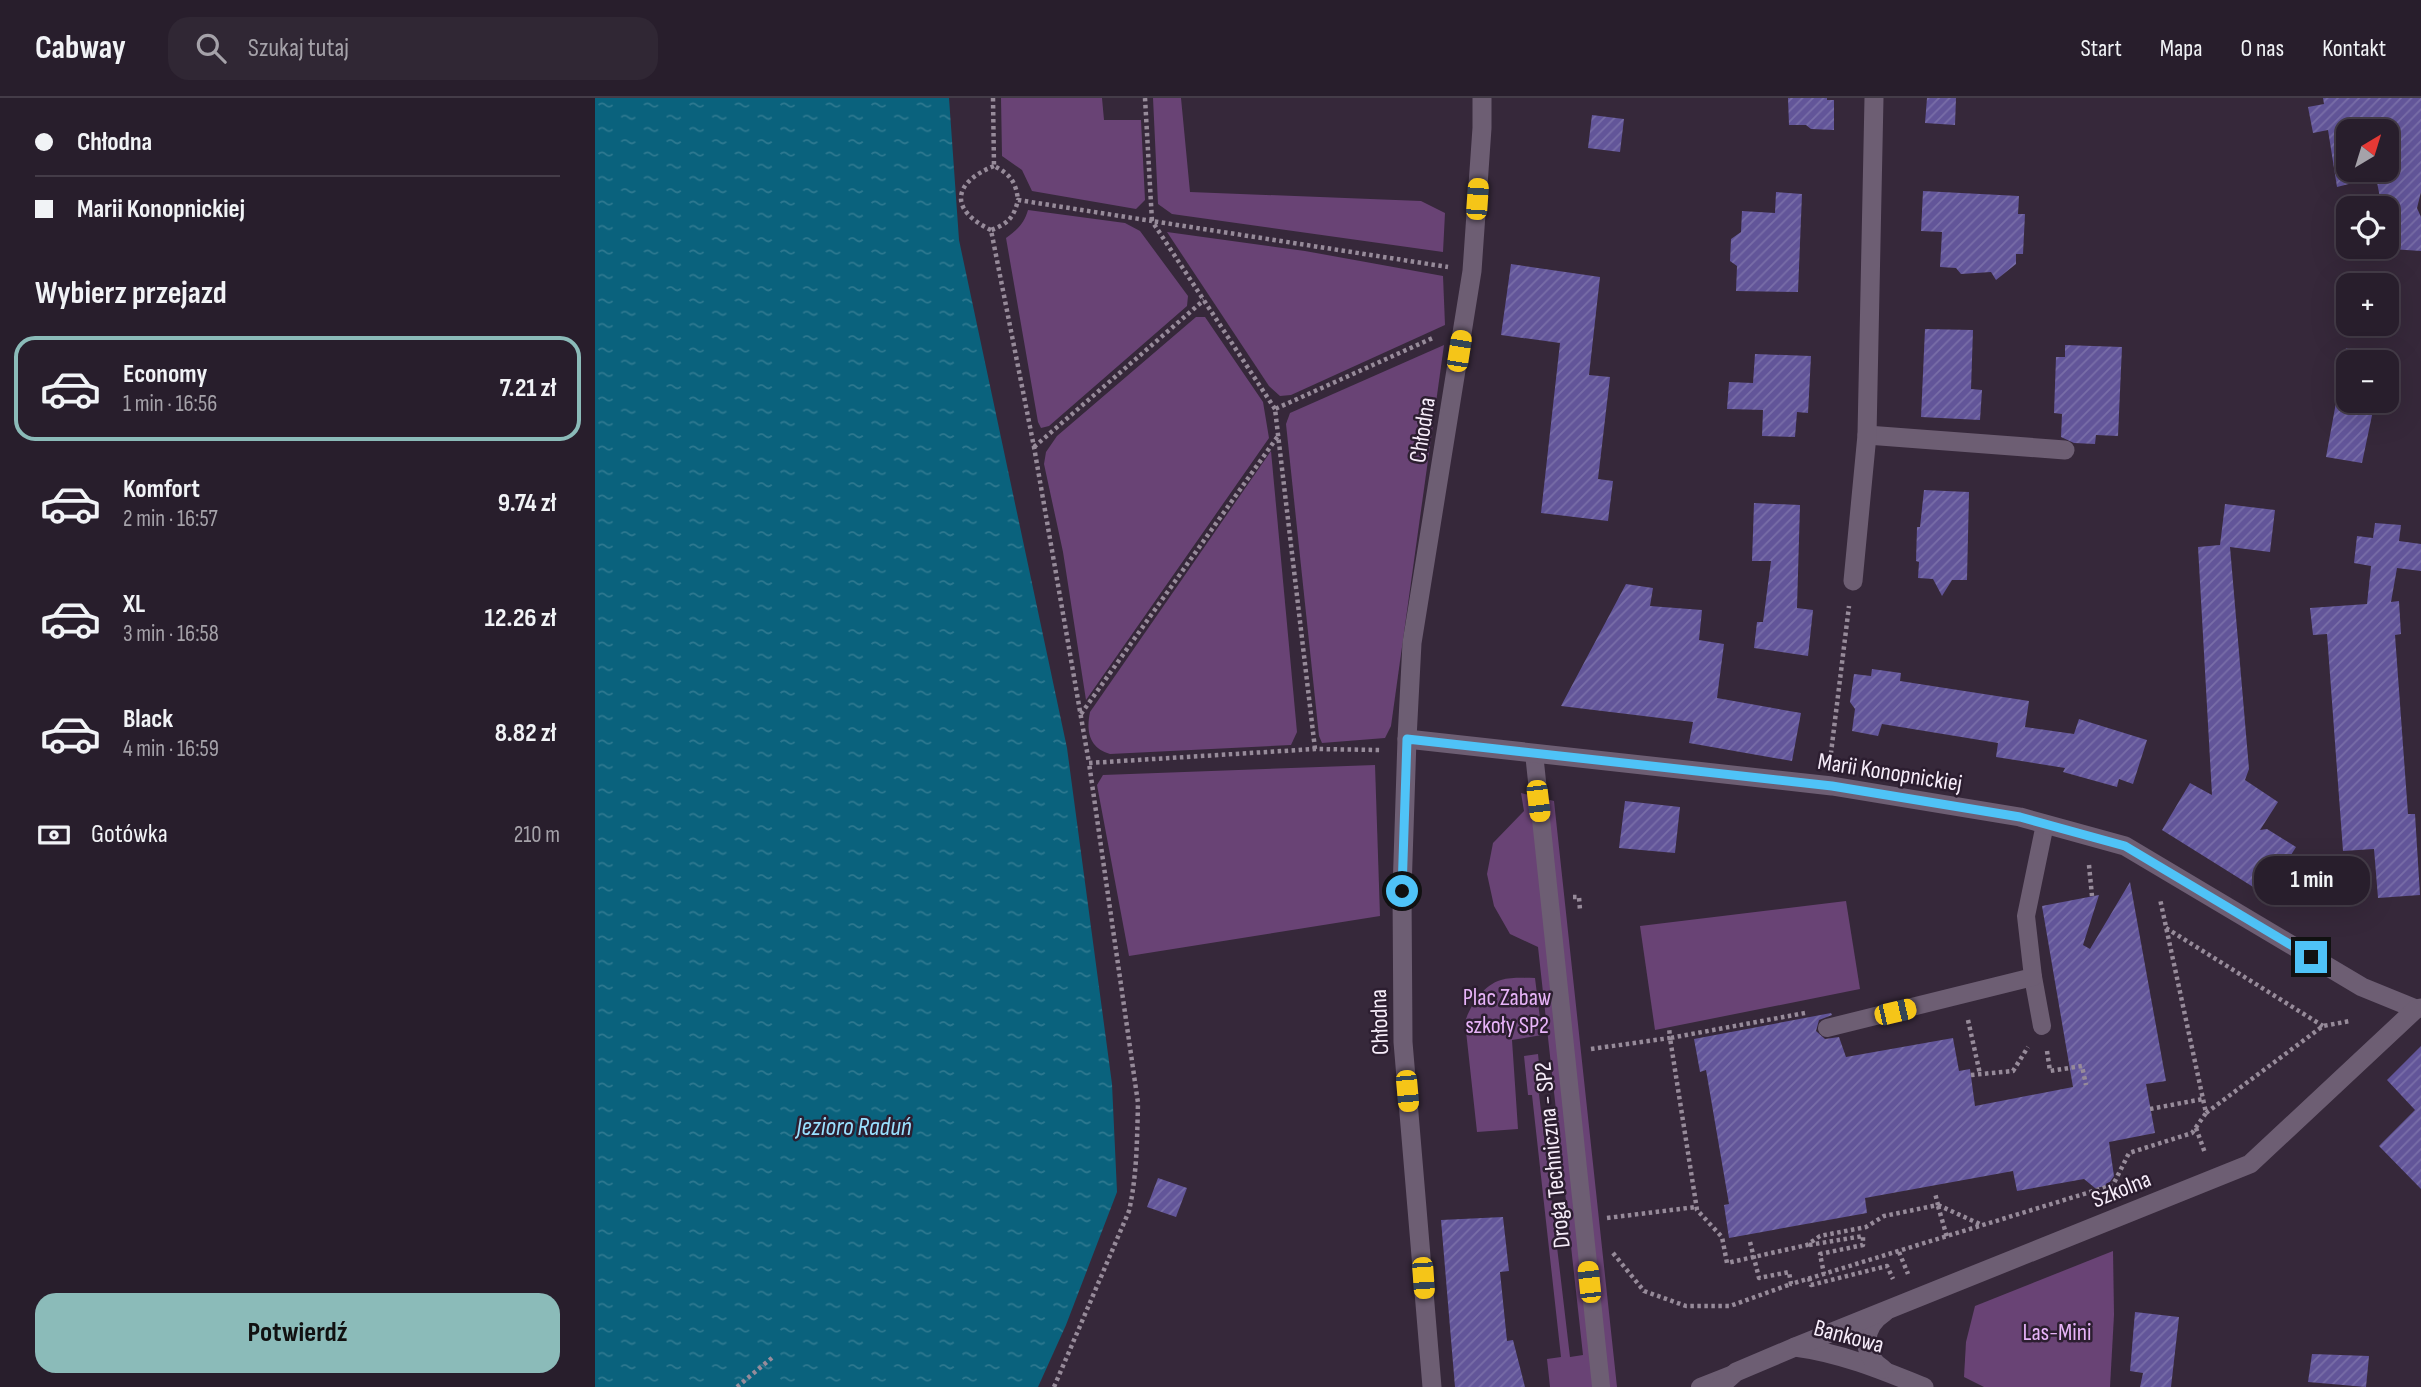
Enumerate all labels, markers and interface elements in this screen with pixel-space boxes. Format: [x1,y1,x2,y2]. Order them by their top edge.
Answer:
search box [168,17,658,80]
text: Cabway [35,28,126,68]
icon: search [192,29,230,67]
text: Szukaj tutaj [248,33,349,64]
text: Start [2081,34,2122,63]
text: Mapa [2160,34,2202,63]
text: O nas [2240,34,2284,63]
text: Kontakt [2322,34,2386,63]
north arrow [2336,119,2399,182]
map controls [2336,119,2399,413]
text: Chłodna [77,127,152,158]
car [1466,177,1489,221]
text: Marii Konopnickiej [77,194,245,225]
button: locate [2336,196,2399,259]
button: + [2336,273,2399,336]
text: Wybierz przejazd [35,274,227,313]
car [1446,329,1473,373]
button: − [2336,350,2399,413]
icon: car [39,357,102,420]
text: Economy [123,359,207,390]
text: 7.21 zł [500,373,556,404]
text: 1 min · 16:56 [123,390,217,418]
street label: Chłodna [1403,395,1442,465]
icon: car [39,472,102,535]
text: Komfort [123,474,200,505]
text: 9.74 zł [498,488,556,519]
text: 2 min · 16:57 [123,505,218,533]
icon: car [39,587,102,650]
text: XL [123,589,145,620]
text: 12.26 zł [485,603,556,634]
text: 3 min · 16:58 [123,620,219,648]
icon: car [39,702,102,765]
text: Black [123,704,173,735]
text: 8.82 zł [495,718,556,749]
text: 4 min · 16:59 [123,735,219,763]
street label: Marii Konopnickiej [1816,747,1964,798]
car [1526,779,1551,823]
icon: cash [35,816,73,854]
text: Gotówka [91,819,168,850]
text: 210 m [514,821,560,849]
callout: 1 min [2253,856,2369,904]
text: 1 min [2291,866,2333,894]
route start [1386,875,1418,907]
route end [2295,941,2327,973]
park label: Plac Zabaw szkoły SP2 [1463,983,1551,1040]
street label: Chłodna [1364,989,1395,1055]
car [1873,997,1918,1027]
street label: Droga Techniczna - SP2 [1528,1060,1577,1249]
car [1395,1069,1420,1113]
water label: Jezioro Raduń [794,1112,912,1143]
street label: Szkolna [2087,1164,2155,1214]
car [1412,1256,1435,1300]
car [1577,1260,1602,1304]
button: Potwierdź [35,1293,560,1373]
street label: Bankowa [1811,1313,1887,1360]
park label: Las-Mini [2023,1318,2092,1347]

